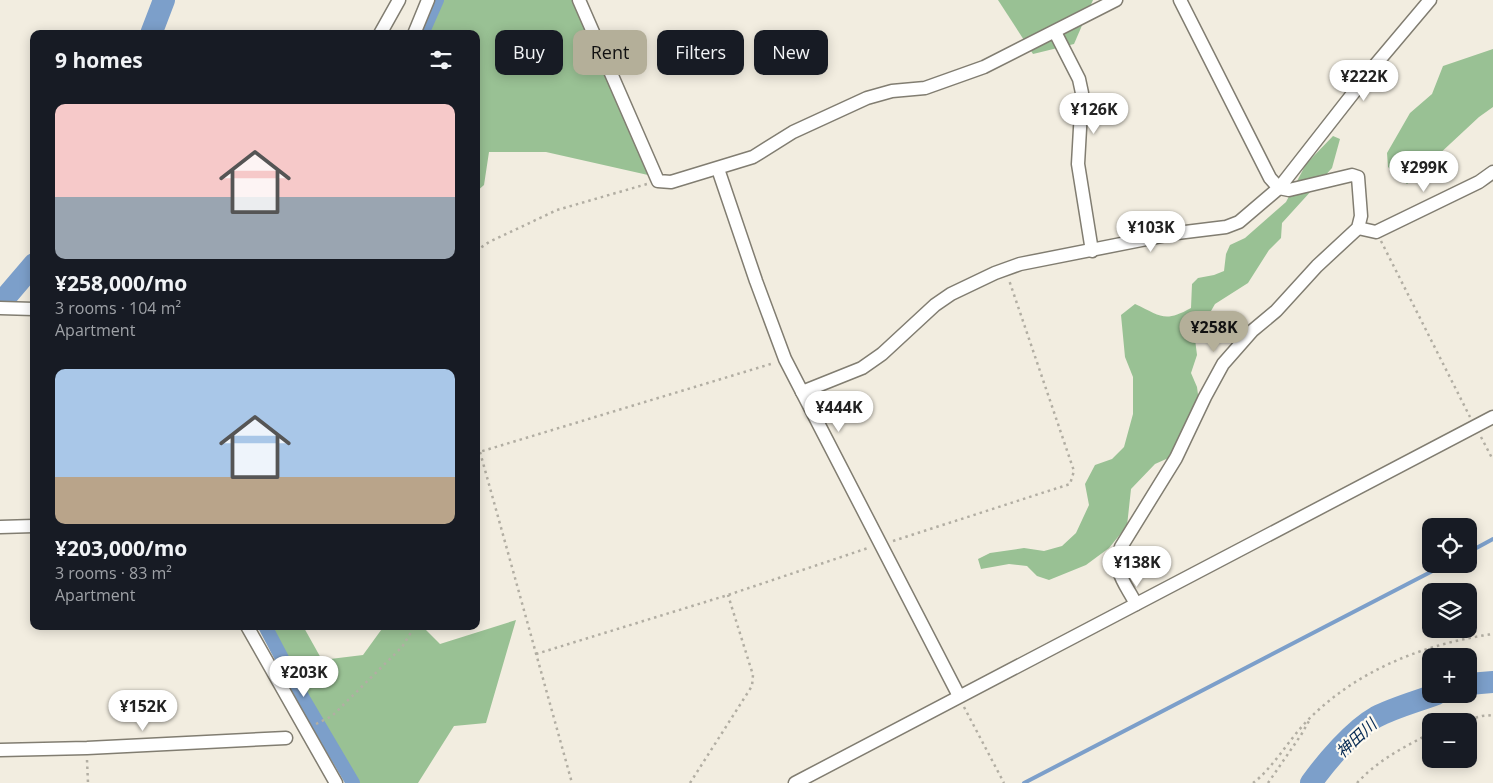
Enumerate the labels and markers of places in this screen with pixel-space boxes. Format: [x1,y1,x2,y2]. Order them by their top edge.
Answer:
pin: ¥222K [1329,59,1399,102]
pin: ¥126K [1059,92,1129,135]
pin: ¥299K [1389,150,1459,193]
pin: ¥103K [1116,210,1186,253]
pin: ¥258K [1179,310,1249,353]
pin: ¥444K [804,390,874,433]
pin: ¥138K [1102,546,1172,588]
pin: ¥203K [269,656,339,698]
pin: ¥152K [108,690,178,732]

